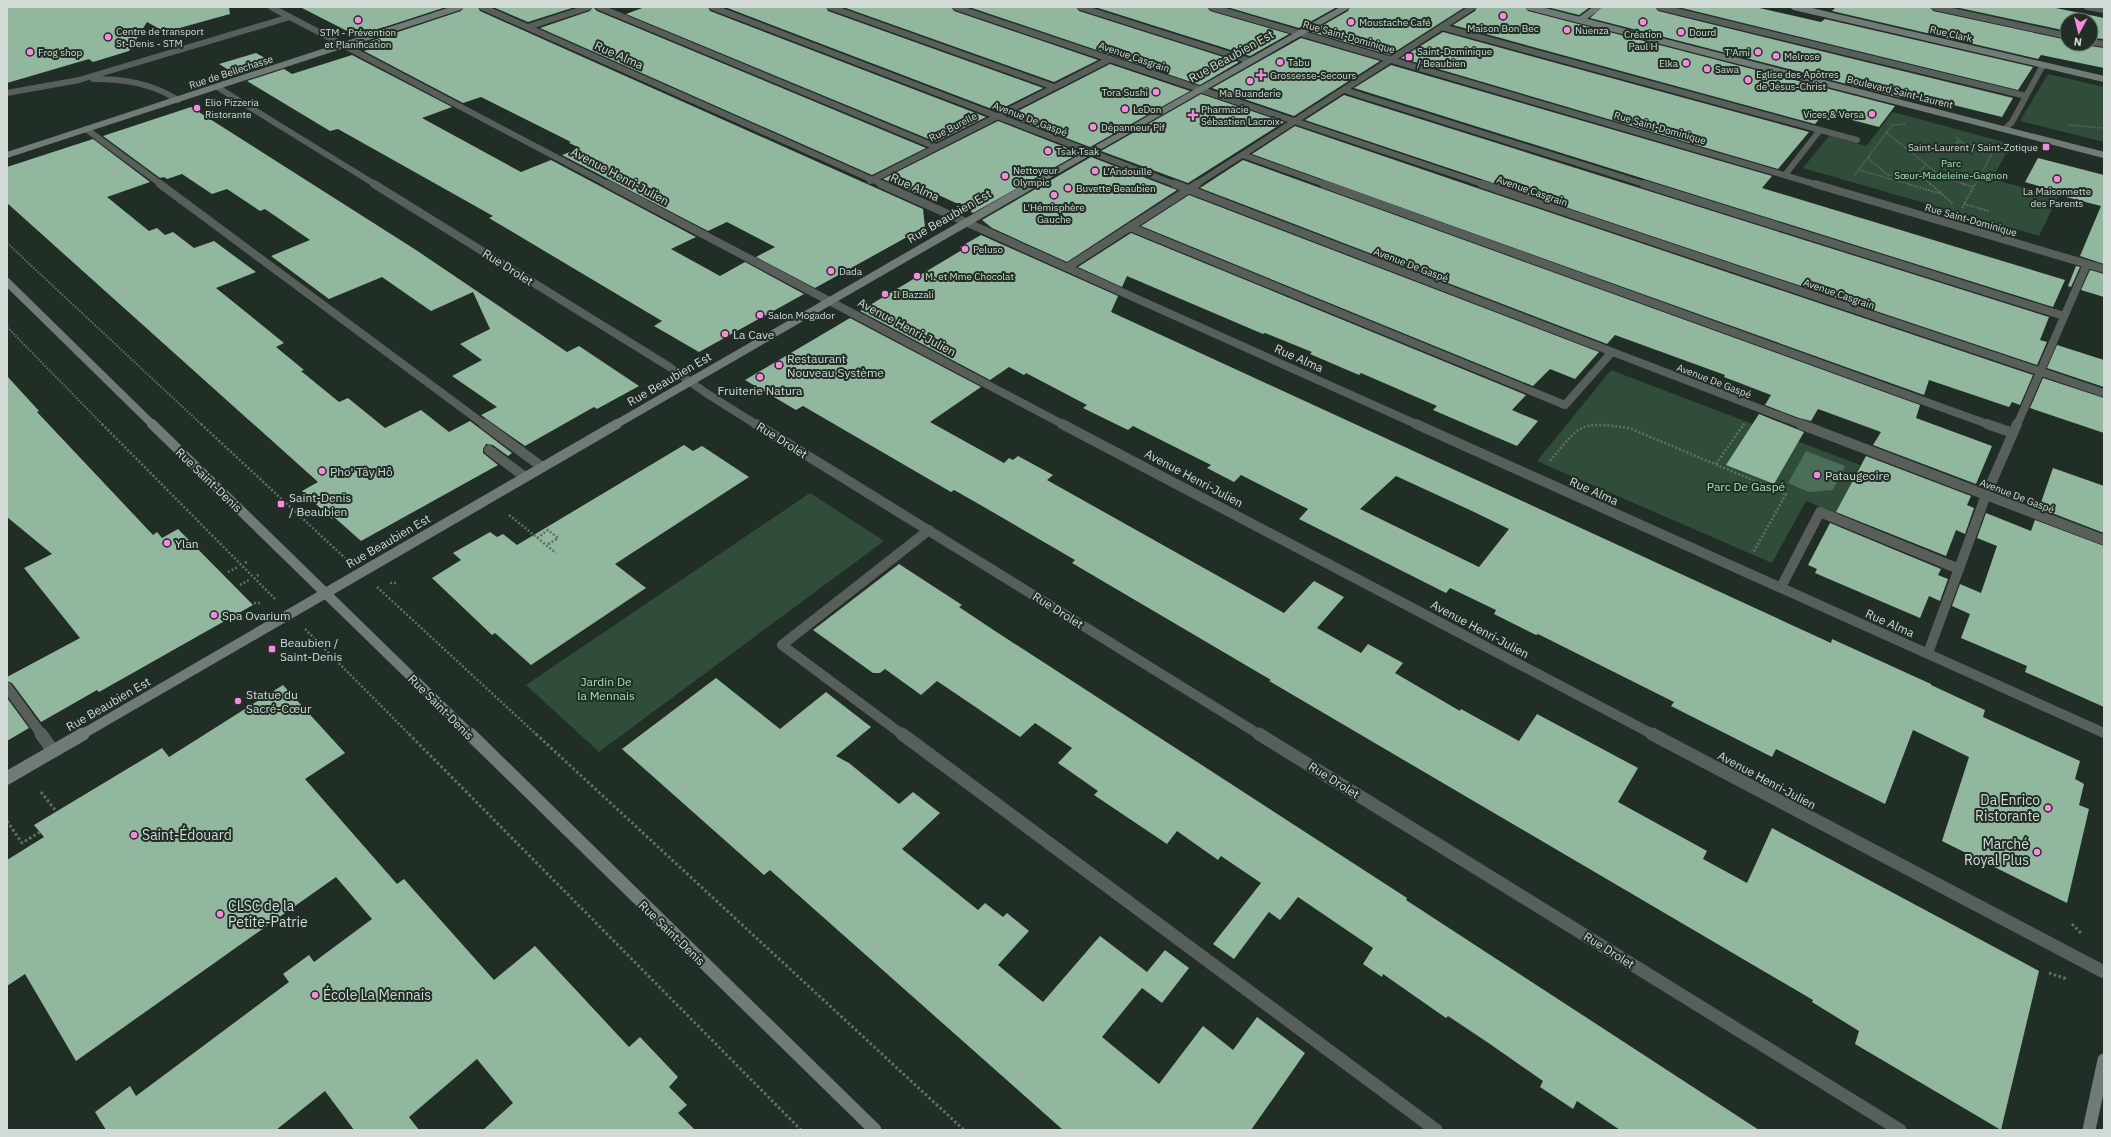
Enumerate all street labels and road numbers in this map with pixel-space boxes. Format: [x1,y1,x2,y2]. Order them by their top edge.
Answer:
street label: Rue Saint-Dominique [1301,18,1397,57]
street label: Rue Clark [1929,23,1974,45]
street label: Rue Beaubien Est [1186,26,1276,86]
street label: Rue Alma [592,38,646,73]
street label: Avenue Casgrain [1097,39,1171,75]
street label: Rue de Bellechasse [187,52,275,92]
street label: Boulevard Saint-Laurent [1846,73,1955,112]
street label: Avenue De Gaspé [991,99,1070,139]
street label: Rue Burelle [927,109,980,145]
street label: Rue Saint-Dominique [1612,109,1708,148]
street label: Avenue Henri-Julien [568,144,672,208]
street label: Rue Alma [888,170,942,205]
street label: Avenue Casgrain [1495,173,1569,209]
street label: Rue Beaubien Est [904,186,994,246]
street label: Rue Saint-Dominique [1923,201,2019,240]
street label: Avenue De Gaspé [1372,245,1451,285]
street label: Rue Drolet [480,246,536,288]
street label: Avenue Casgrain [1802,276,1876,312]
street label: Avenue Henri-Julien [855,295,959,359]
street label: Rue Alma [1272,341,1326,376]
street label: Rue Beaubien Est [624,349,714,409]
street label: Avenue De Gaspé [1675,361,1754,401]
street label: Rue Drolet [754,419,810,461]
street label: Rue Saint-Denis [173,445,245,515]
street label: Avenue Henri-Julien [1142,446,1246,510]
street label: Rue Alma [1567,474,1621,509]
street label: Avenue De Gaspé [1978,476,2057,516]
street label: Rue Beaubien Est [343,511,433,571]
street label: Rue Drolet [1030,589,1086,631]
street label: Avenue Henri-Julien [1428,597,1532,661]
street label: Rue Alma [1863,606,1917,641]
street label: Rue Saint-Denis [405,671,477,743]
street label: Rue Beaubien Est [63,674,153,734]
street label: Avenue Henri-Julien [1715,748,1819,812]
street label: Rue Drolet [1306,759,1362,801]
street label: Rue Saint-Denis [636,898,708,968]
street label: Rue Drolet [1581,929,1637,971]

